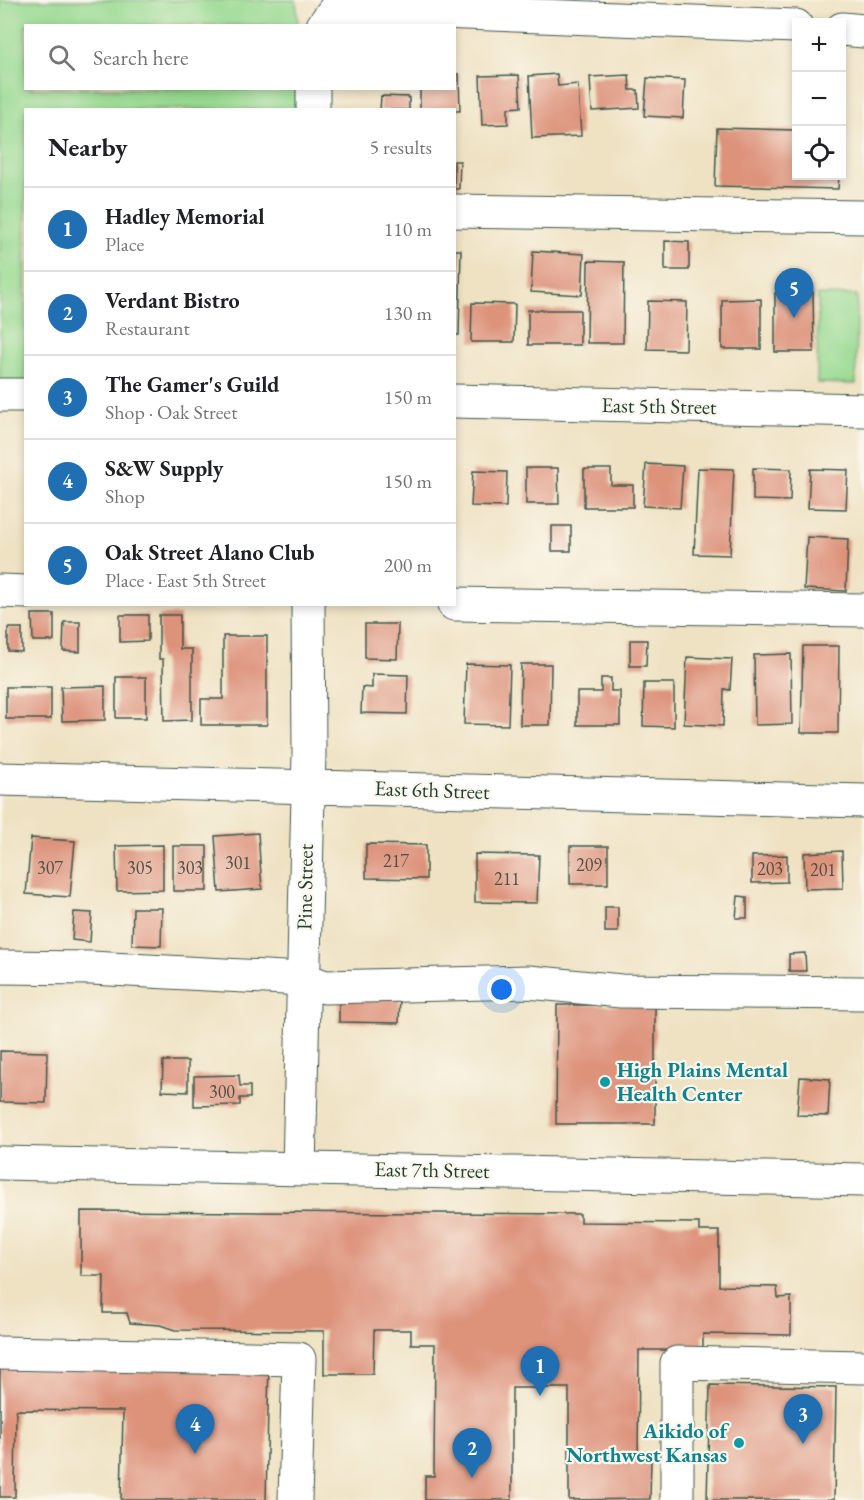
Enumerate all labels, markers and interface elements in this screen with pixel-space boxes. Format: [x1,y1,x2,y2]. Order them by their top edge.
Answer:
map controls [792,18,846,180]
button: + [792,18,846,72]
search box [24,24,456,90]
icon: search [45,41,78,74]
text: Search here [93,43,188,72]
button: − [792,72,846,126]
button: locate [792,126,846,180]
text: Nearby [48,130,128,164]
text: 5 results [369,134,432,160]
text: Hadley Memorial [105,202,265,231]
text: 1 [62,216,73,242]
text: 110 m [384,216,432,242]
text: Place [105,231,144,257]
pin: 5 [774,268,814,318]
text: Verdant Bistro [105,286,240,315]
text: 2 [62,300,73,326]
text: 130 m [384,300,432,326]
text: Restaurant [105,315,190,341]
text: The Gamer's Guild [105,370,279,399]
text: 3 [62,384,73,410]
text: 150 m [384,384,432,410]
street label: East 5th Street [601,391,717,420]
text: Shop · Oak Street [105,399,237,425]
text: S&W Supply [105,454,223,483]
text: 4 [62,468,73,494]
text: 150 m [384,468,432,494]
text: Shop [105,483,145,509]
text: Oak Street Alano Club [105,538,315,567]
text: 5 [62,552,73,578]
text: 200 m [384,552,432,578]
text: Place · East 5th Street [105,567,266,593]
street label: East 6th Street [374,774,490,805]
street label: Pine Street [290,843,319,930]
house number: 217 [383,849,409,872]
house number: 301 [225,851,251,874]
house number: 209 [576,853,602,876]
house number: 307 [37,856,63,879]
house number: 305 [127,856,153,879]
house number: 303 [177,856,203,879]
house number: 203 [757,857,783,880]
house number: 201 [810,858,836,881]
house number: 211 [494,867,520,890]
your location [487,975,516,1004]
place label: High Plains Mental Health Center [617,1056,788,1107]
marker: High Plains Mental Health Center [598,1075,612,1089]
house number: 300 [209,1080,235,1103]
street label: East 7th Street [374,1155,490,1184]
pin: 1 [520,1346,560,1396]
pin: 3 [784,1394,822,1444]
pin: 4 [176,1404,214,1454]
place label: Aikido of Northwest Kansas [566,1417,729,1468]
pin: 2 [452,1428,492,1478]
marker: Aikido of Northwest Kansas [732,1436,746,1450]

